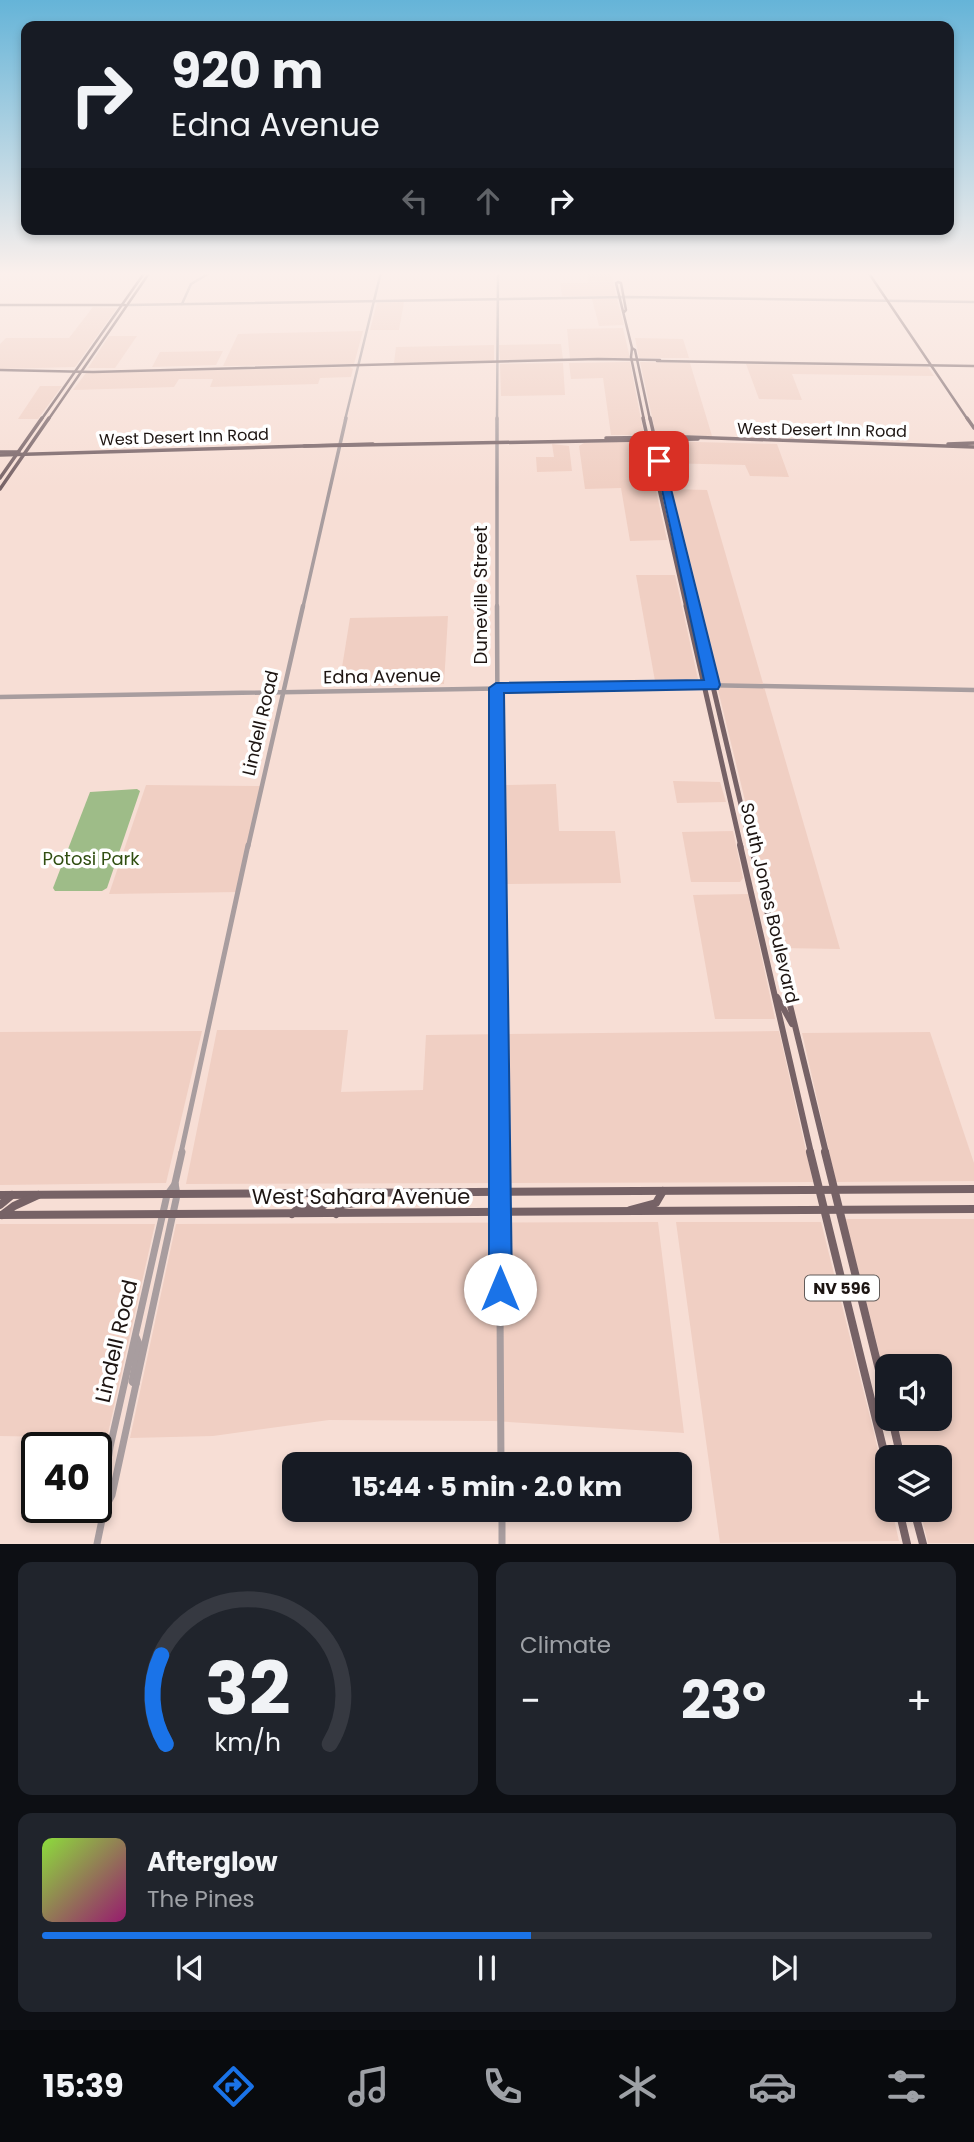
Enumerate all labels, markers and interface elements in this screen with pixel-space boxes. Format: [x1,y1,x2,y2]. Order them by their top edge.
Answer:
text: 920 m [171,37,323,105]
icon: right [56,49,147,140]
text: Edna Avenue [171,102,380,147]
icon: left [396,182,434,220]
icon: ahead [469,182,507,220]
icon: right [542,182,580,220]
street label: West Desert Inn Road [737,417,907,443]
street label: West Desert Inn Road [99,423,269,451]
pin [629,431,689,491]
icon: arrive [640,442,678,480]
street label: Duneville Street [468,526,493,664]
street label: Edna Avenue [323,662,441,690]
street label: Lindell Road [236,668,284,778]
street label: South Jones Boulevard [735,800,805,1006]
park label: Potosi Park [42,846,140,871]
street label: West Sahara Avenue [252,1182,470,1211]
position arrow [463,1252,537,1326]
road number: NV 596 [805,1276,879,1300]
street label: Lindell Road [88,1277,144,1405]
map controls [875,1354,952,1522]
button: sound [875,1354,952,1431]
speed limit sign: 40 [21,1432,112,1523]
button: layers [875,1445,952,1522]
text: 15:44 · 5 min · 2.0 km [352,1469,622,1505]
text: Climate [520,1629,611,1661]
text: 32 [205,1639,291,1740]
text: 23° [681,1664,766,1737]
text: − [520,1674,541,1727]
text: + [906,1674,932,1727]
text: km/h [215,1725,281,1760]
text: Afterglow [147,1844,278,1880]
text: The Pines [147,1883,255,1915]
icon: previous [171,1949,209,1987]
icon: pause [468,1949,506,1987]
icon: next [765,1949,803,1987]
icon: directions [209,2062,258,2111]
icon: music [344,2062,393,2111]
icon: phone [478,2062,527,2111]
icon: climate [613,2062,662,2111]
icon: car [748,2062,797,2111]
icon: filters [882,2062,931,2111]
text: 15:39 [43,2063,124,2108]

